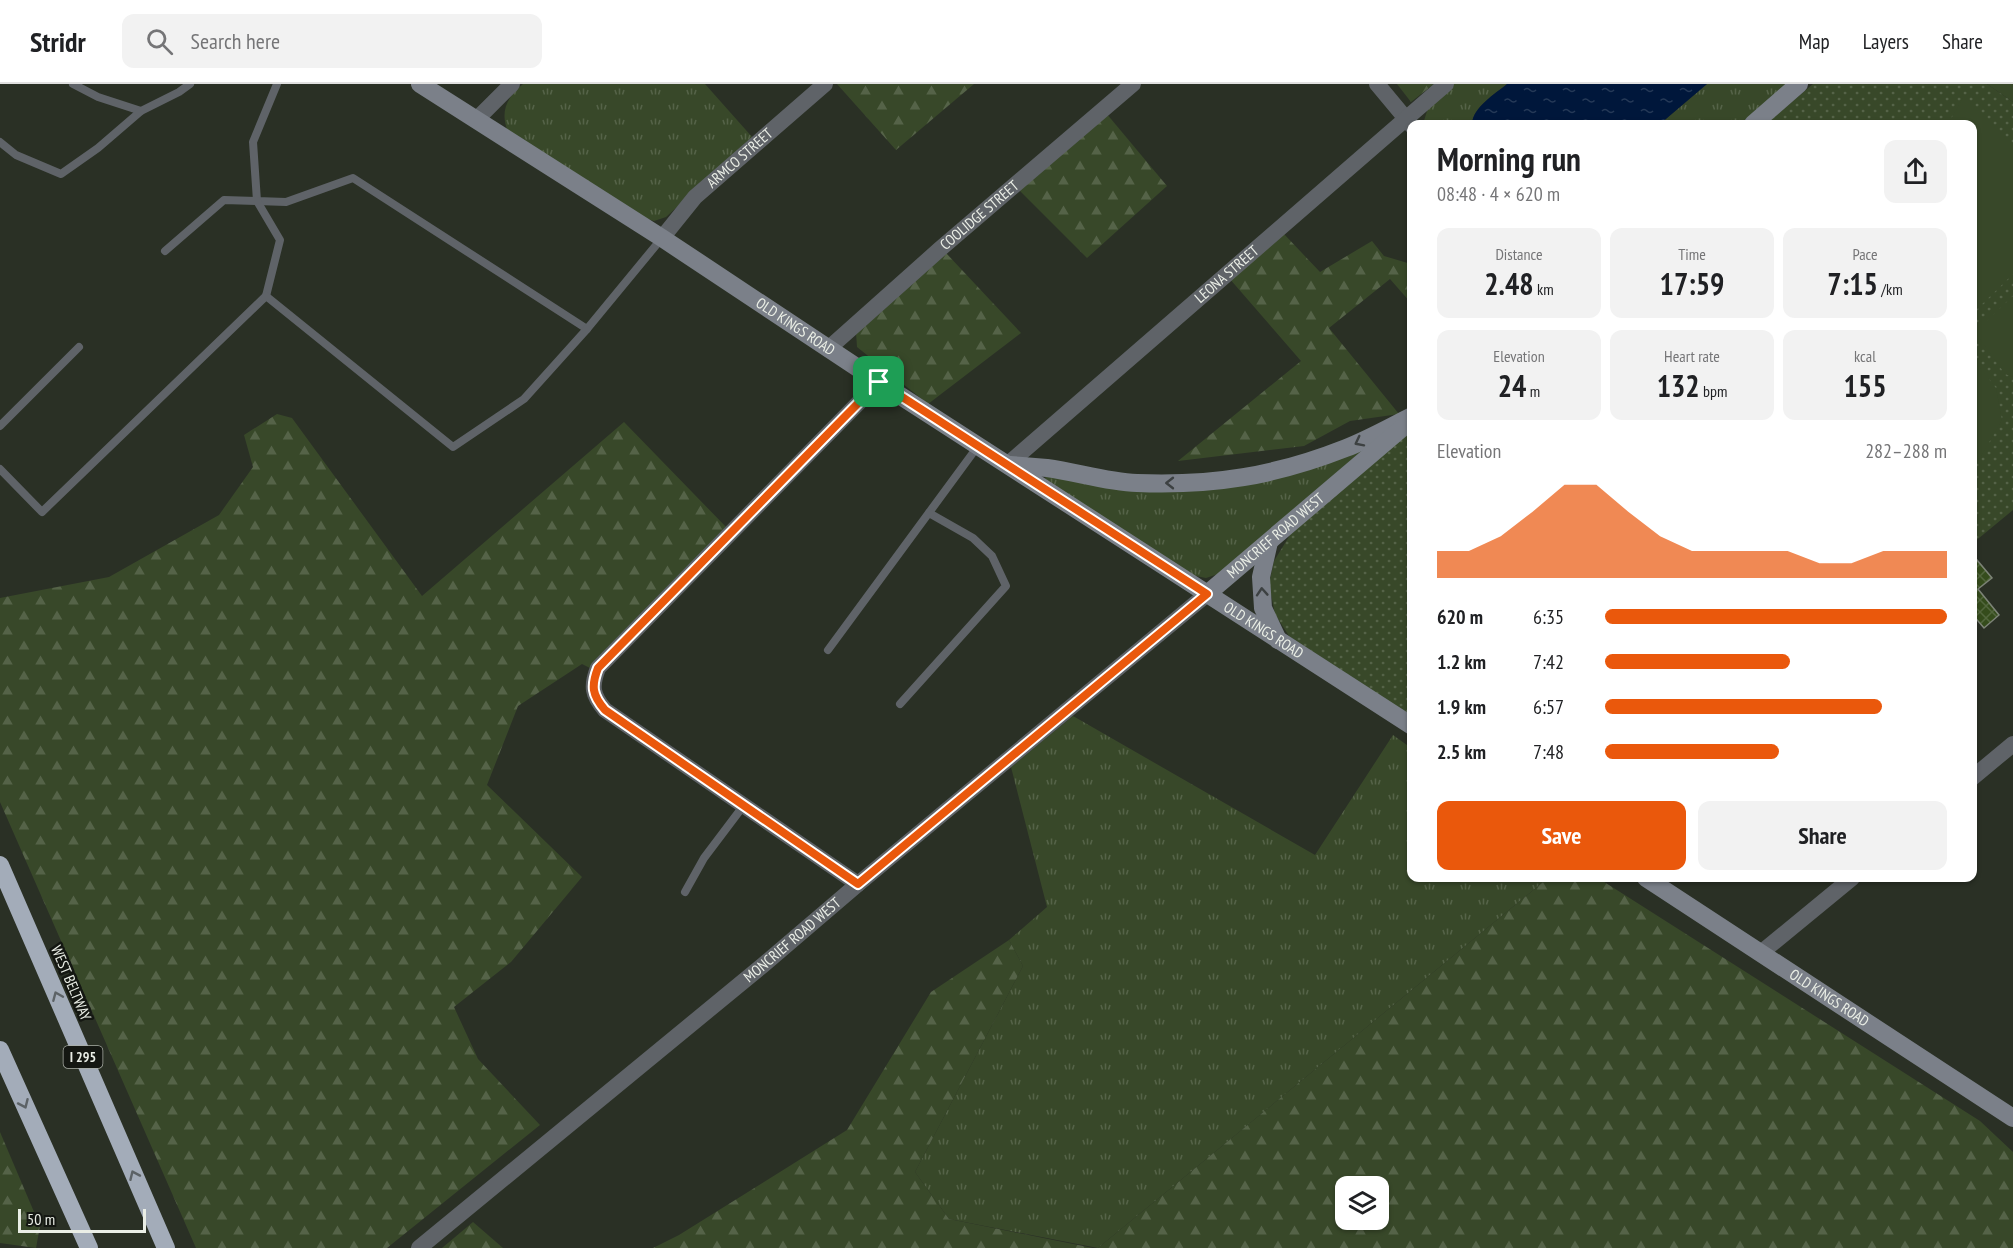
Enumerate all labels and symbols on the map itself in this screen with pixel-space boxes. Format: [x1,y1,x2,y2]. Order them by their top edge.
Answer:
street label: ARMCO STREET [702,123,777,192]
street label: COOLIDGE STREET [936,176,1023,254]
street label: LEONA STREET [1190,241,1263,307]
street label: OLD KINGS ROAD [752,293,839,359]
pin [853,356,904,407]
one-way arrow [1355,435,1366,446]
one-way arrow [1166,477,1175,489]
street label: MONCRIEF ROAD WEST [1223,488,1328,582]
one-way arrow [1255,588,1268,597]
street label: OLD KINGS ROAD [1220,597,1307,663]
street label: MONCRIEF ROAD WEST [740,893,845,986]
street label: WEST BELTWAY [47,942,96,1023]
street label: OLD KINGS ROAD [1786,965,1873,1030]
one-way arrow [52,991,64,1002]
road number: I 295 [64,1046,103,1068]
one-way arrow [17,1097,29,1108]
one-way arrow [130,1170,142,1181]
scale bar [18,1206,146,1234]

